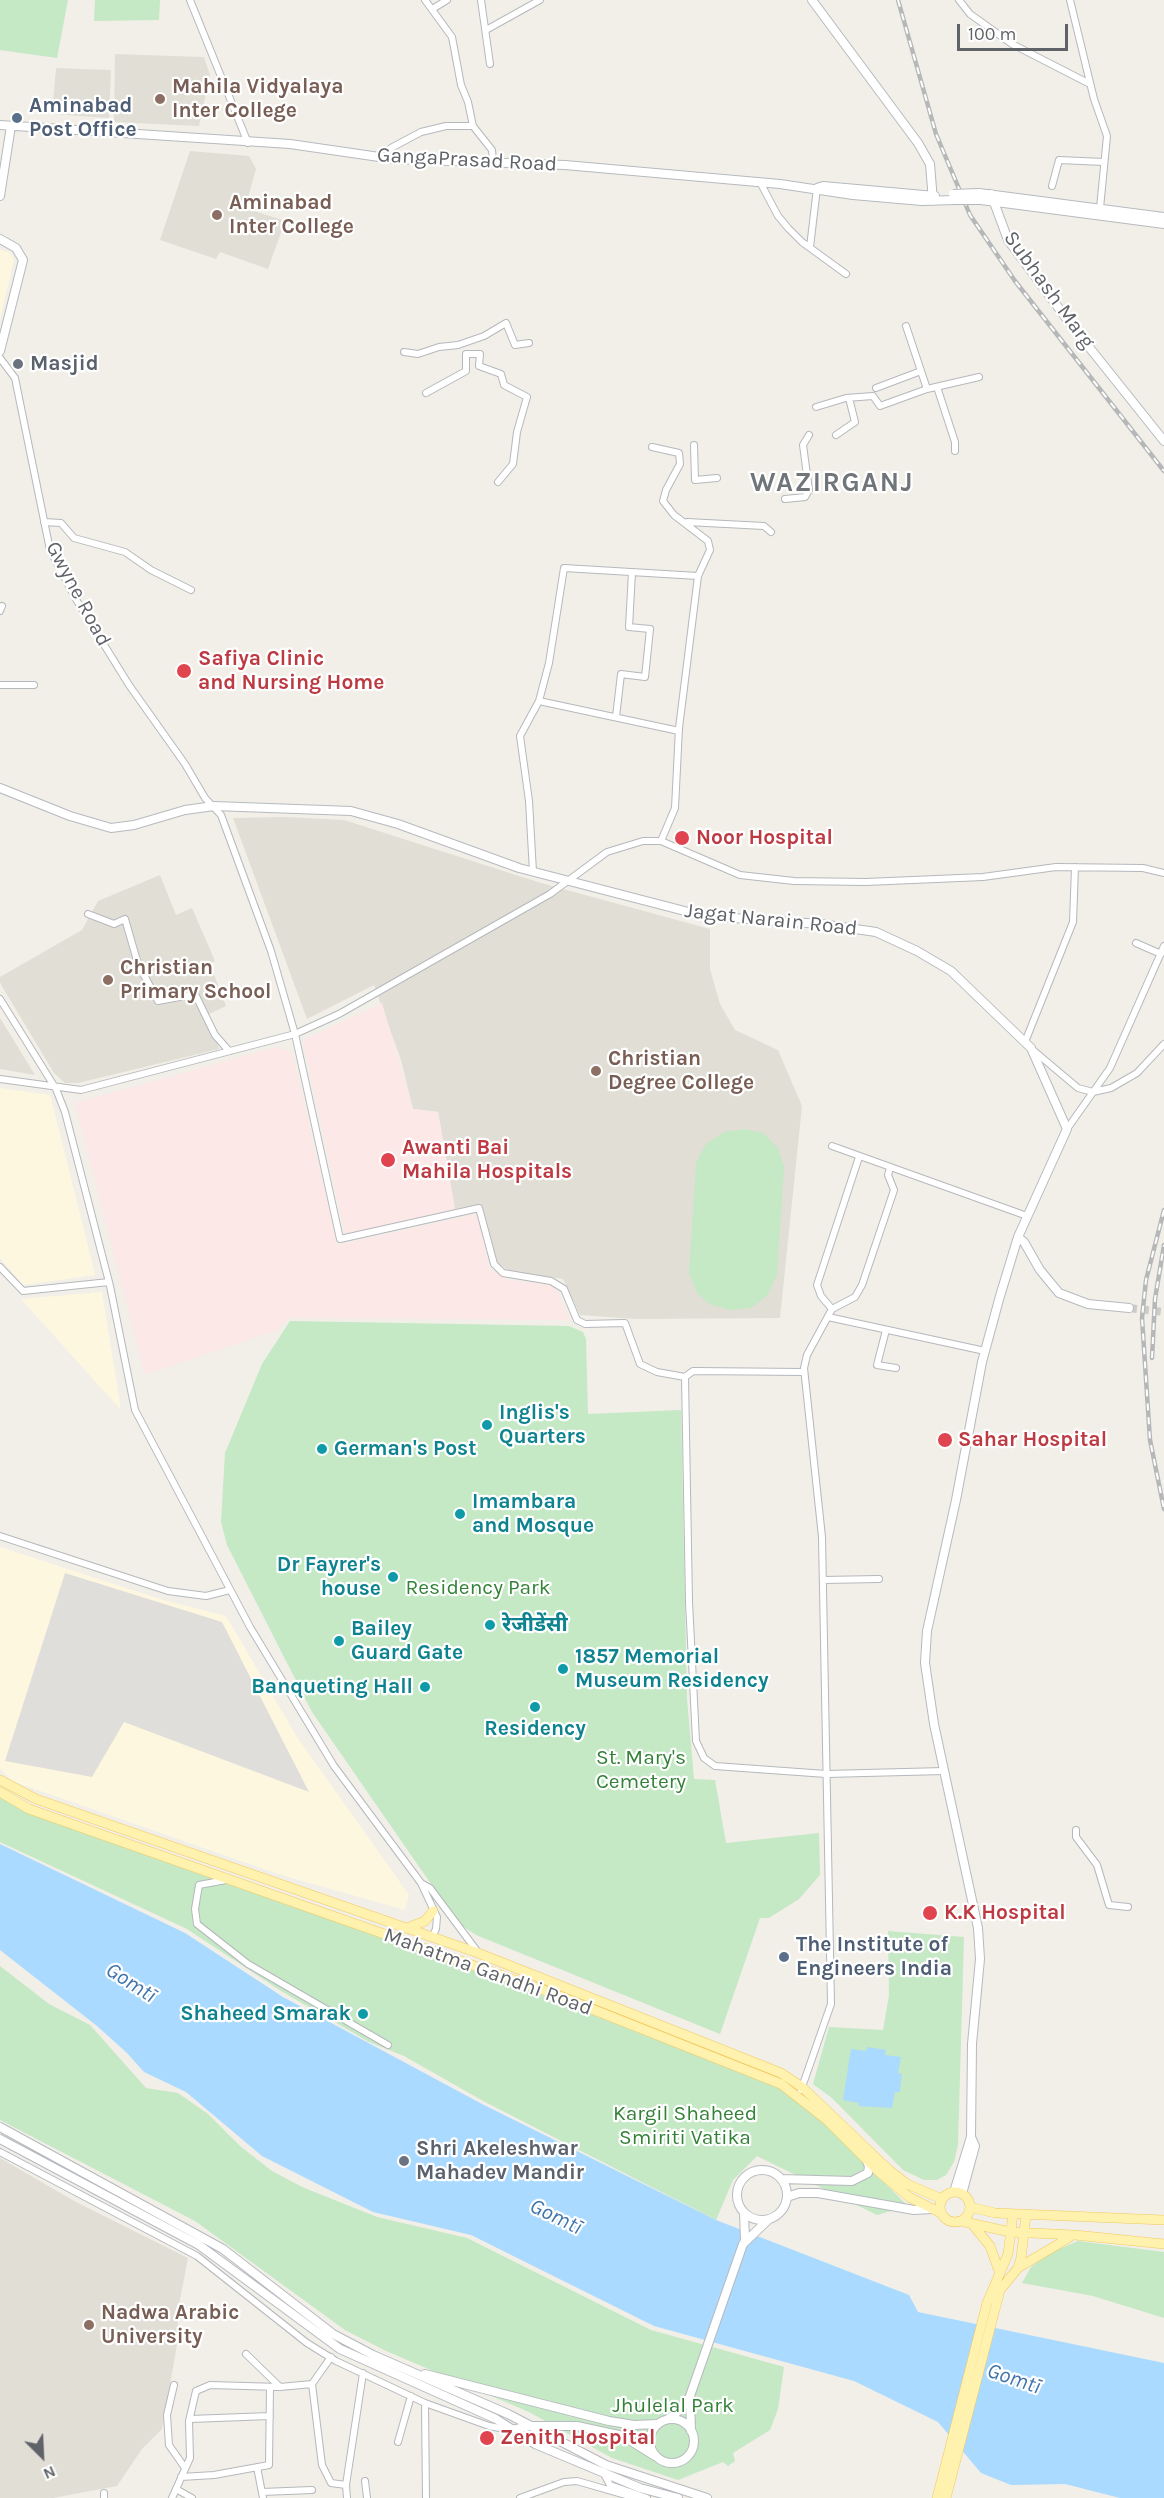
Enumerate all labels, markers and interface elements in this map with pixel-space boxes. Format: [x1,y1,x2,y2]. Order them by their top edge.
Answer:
scale bar [960,12,1071,50]
text: 100 m [968,23,1016,45]
place label: Mahila Vidyalaya Inter College [172,74,343,124]
marker: Mahila Vidyalaya Inter College [153,92,167,106]
place label: Aminabad Post Office [29,93,137,143]
marker: Aminabad Post Office [10,111,24,125]
street label: GangaPrasad Road [376,143,558,177]
place label: Aminabad Inter College [229,190,354,240]
marker: Aminabad Inter College [210,208,224,222]
street label: Subhash Marg [998,226,1100,354]
place label: Masjid [30,351,99,377]
marker: Masjid [11,357,25,371]
district label: WAZIRGANJ [750,467,914,499]
street label: Gwyne Road [40,537,116,651]
place label: Safiya Clinic and Nursing Home [198,646,384,696]
marker: Safiya Clinic and Nursing Home [175,662,193,680]
place label: Noor Hospital [696,825,833,851]
marker: Noor Hospital [673,829,691,847]
street label: Jagat Narain Road [683,898,859,942]
place label: Christian Primary School [120,955,271,1005]
marker: Christian Primary School [101,973,115,987]
place label: Christian Degree College [608,1046,754,1096]
marker: Christian Degree College [589,1064,603,1078]
place label: Awanti Bai Mahila Hospitals [402,1135,572,1185]
marker: Awanti Bai Mahila Hospitals [379,1151,397,1169]
place label: Inglis's Quarters [499,1400,586,1450]
marker: Inglis's Quarters [480,1418,494,1432]
place label: Sahar Hospital [958,1427,1107,1453]
marker: Sahar Hospital [936,1431,954,1449]
place label: German's Post [334,1436,476,1462]
marker: German's Post [315,1442,329,1456]
place label: Imambara and Mosque [472,1489,594,1539]
marker: Imambara and Mosque [453,1507,467,1521]
place label: Dr Fayrer's house [277,1552,381,1602]
marker: Dr Fayrer's house [386,1570,400,1584]
park label: Residency Park [405,1575,551,1601]
place label: रेजीडेंसी [502,1612,568,1638]
place label: Bailey Guard Gate [351,1616,463,1666]
marker: रेजीडेंसी [483,1618,497,1632]
marker: Bailey Guard Gate [332,1634,346,1648]
place label: 1857 Memorial Museum Residency [575,1644,769,1694]
marker: 1857 Memorial Museum Residency [556,1662,570,1676]
place label: Banqueting Hall [251,1674,413,1700]
marker: Banqueting Hall [418,1680,432,1694]
marker: Residency [528,1700,542,1714]
place label: Residency [484,1716,586,1742]
park label: St. Mary's Cemetery [596,1745,686,1795]
place label: K.K Hospital [944,1900,1066,1926]
marker: K.K Hospital [921,1904,939,1922]
street label: Mahatma Gandhi Road [380,1923,596,2021]
place label: The Institute of Engineers India [796,1932,952,1982]
marker: The Institute of Engineers India [777,1950,791,1964]
water label: Gomtī [101,1957,161,2009]
place label: Shaheed Smarak [180,2001,351,2027]
marker: Shaheed Smarak [356,2007,370,2021]
park label: Kargil Shaheed Smiriti Vatika [613,2101,757,2151]
place label: Shri Akeleshwar Mahadev Mandir [416,2136,584,2186]
marker: Shri Akeleshwar Mahadev Mandir [397,2154,411,2168]
water label: Gomtī [525,2193,587,2241]
place label: Nadwa Arabic University [101,2300,239,2350]
marker: Nadwa Arabic University [82,2318,96,2332]
water label: Gomtī [984,2357,1044,2401]
park label: Jhulelal Park [612,2393,734,2419]
place label: Zenith Hospital [500,2425,655,2451]
north arrow [12,2426,72,2486]
marker: Zenith Hospital [478,2429,496,2447]
text: N [40,2462,59,2484]

